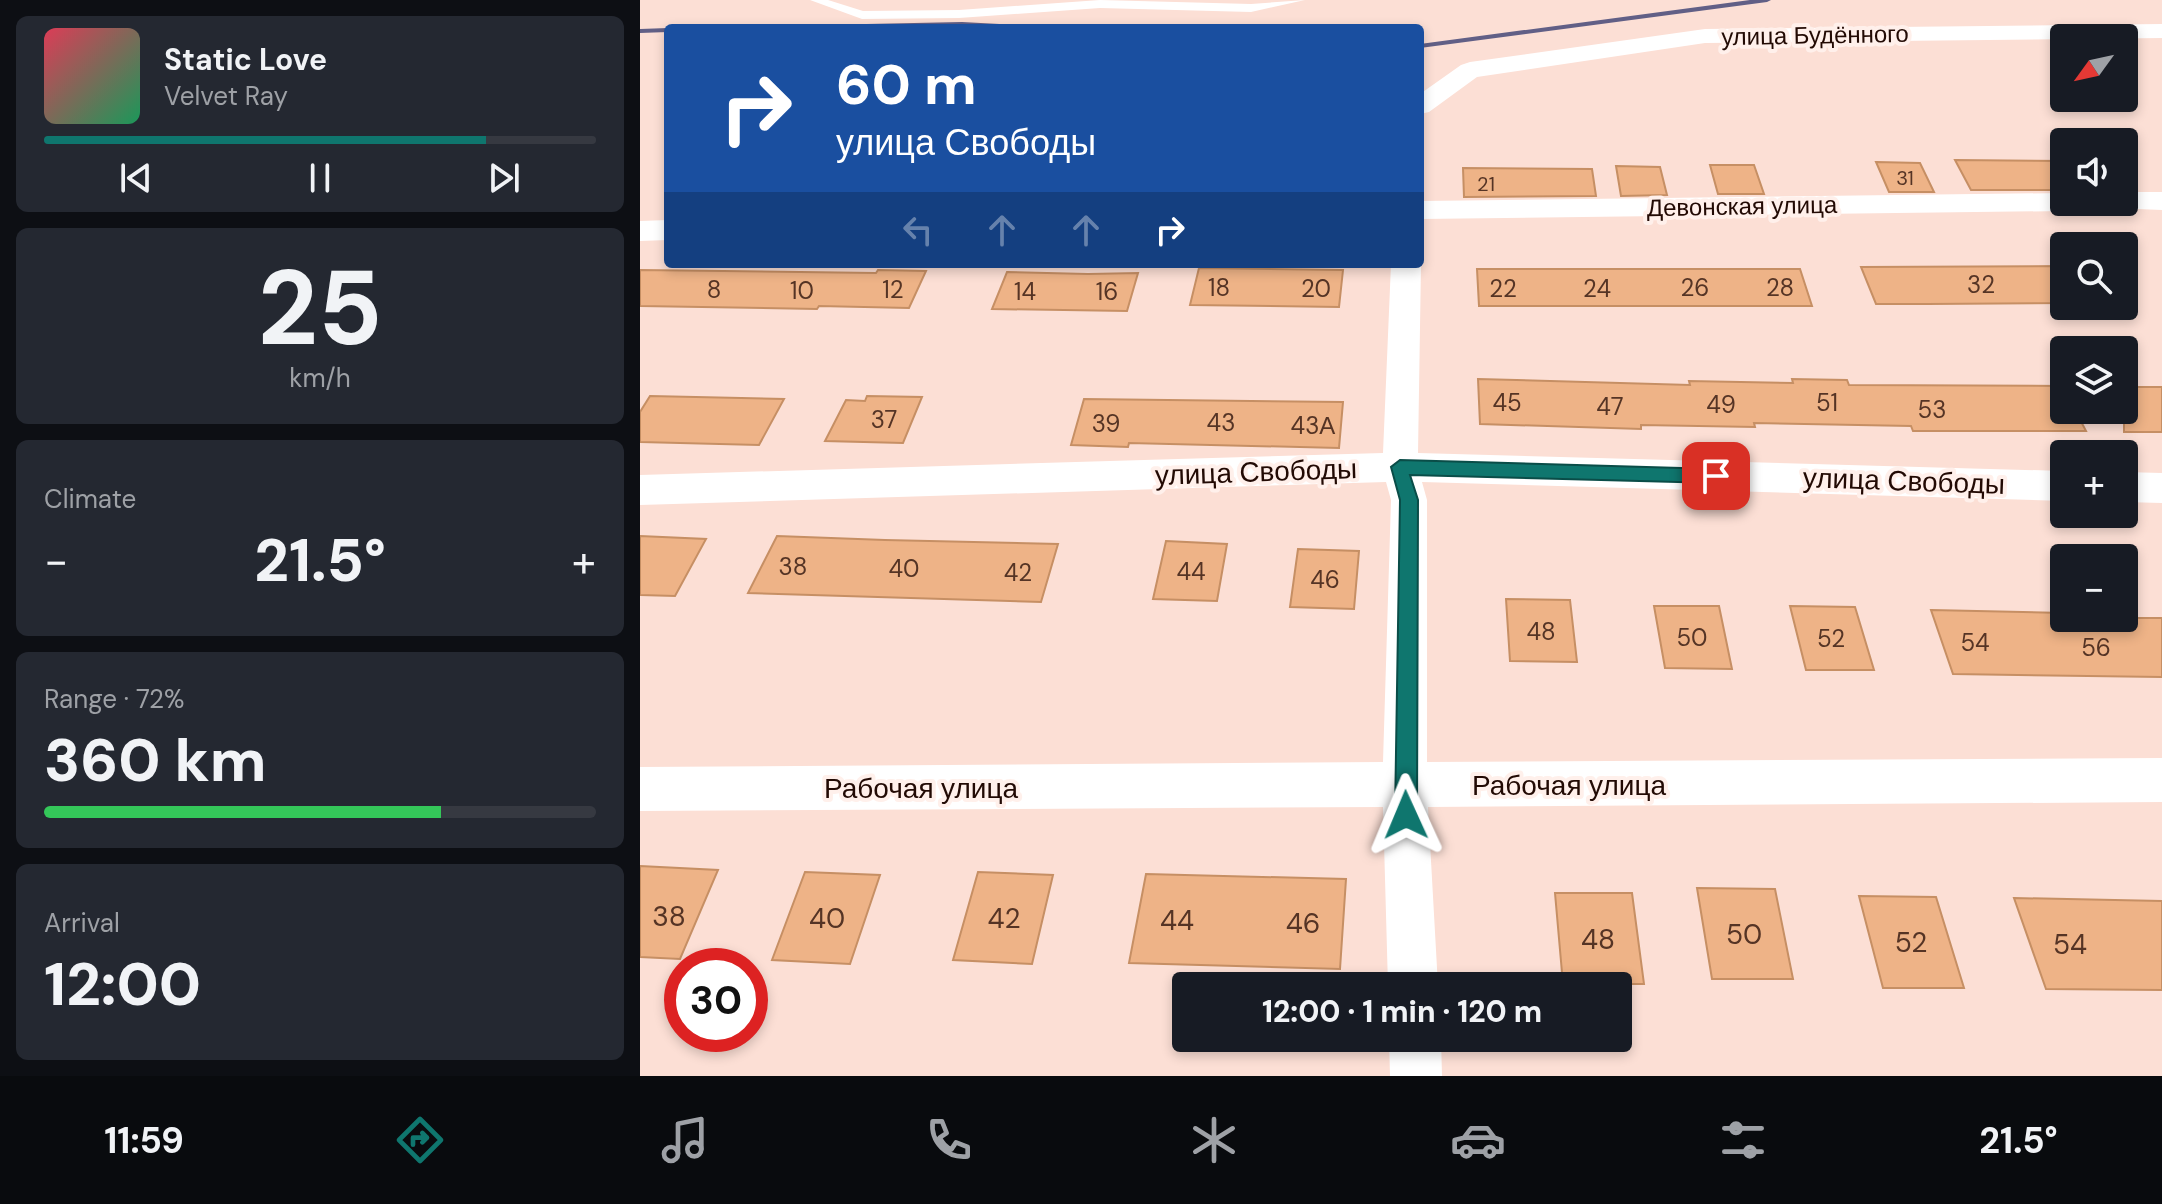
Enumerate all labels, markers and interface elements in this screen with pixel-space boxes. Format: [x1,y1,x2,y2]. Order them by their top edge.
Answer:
street label: улица Будённого [1721,18,1909,52]
north arrow [2050,24,2138,112]
map controls [2050,24,2138,632]
text: Static Love [164,40,327,79]
text: 60 m [836,48,977,121]
icon: right [704,56,808,160]
text: Velvet Ray [164,79,288,113]
text: улица Свободы [836,119,1096,166]
button: sound [2050,128,2138,216]
icon: previous [114,156,158,200]
icon: pause [298,156,342,200]
icon: next [482,156,526,200]
house number: 31 [1896,165,1914,191]
house number: 21 [1477,171,1495,197]
street label: Девонская улица [1647,189,1838,223]
icon: left [896,208,940,252]
icon: ahead [980,208,1024,252]
icon: ahead [1064,208,1108,252]
icon: right [1148,208,1192,252]
button: search [2050,232,2138,320]
text: 25 [258,241,382,376]
house number: 32 [1967,269,1995,300]
house number: 18 [1208,272,1230,303]
house number: 26 [1681,272,1709,303]
house number: 28 [1766,272,1794,303]
house number: 20 [1301,273,1331,304]
house number: 22 [1489,273,1517,304]
house number: 24 [1583,273,1611,304]
house number: 8 [707,274,721,305]
house number: 12 [882,274,904,305]
house number: 10 [790,275,814,306]
house number: 14 [1014,276,1036,307]
house number: 16 [1096,276,1118,307]
button: layers [2050,336,2138,424]
text: km/h [289,361,351,395]
house number: 45 [1492,387,1522,418]
house number: 51 [1816,387,1838,418]
house number: 49 [1706,389,1736,420]
house number: 47 [1596,391,1624,422]
house number: 53 [1918,394,1946,425]
house number: 37 [871,404,897,435]
house number: 43 [1207,407,1235,438]
house number: 39 [1092,408,1120,439]
house number: 43А [1291,410,1335,441]
button: + [2050,440,2138,528]
pin [1682,442,1750,510]
street label: улица Свободы [1154,450,1358,494]
icon: arrive [1694,454,1738,498]
street label: улица Свободы [1802,459,2006,503]
text: Climate [44,482,136,516]
text: 21.5° [254,521,386,600]
text: − [44,532,68,590]
text: + [572,532,596,590]
button: − [2050,544,2138,632]
house number: 38 [779,551,807,582]
house number: 40 [889,553,919,584]
house number: 44 [1176,556,1206,587]
house number: 42 [1004,557,1032,588]
house number: 46 [1310,564,1340,595]
house number: 48 [1526,616,1556,647]
house number: 50 [1676,622,1708,653]
house number: 52 [1817,623,1845,654]
house number: 54 [1960,627,1990,658]
house number: 56 [2081,632,2111,663]
text: Range · 72% [44,682,185,716]
text: 360 km [44,721,267,800]
street label: Рабочая улица [1472,767,1666,804]
street label: Рабочая улица [824,770,1018,807]
position arrow [1364,773,1448,857]
house number: 38 [652,898,686,935]
house number: 40 [809,900,845,937]
house number: 42 [987,900,1021,937]
house number: 44 [1160,902,1194,939]
house number: 46 [1286,905,1320,942]
text: Arrival [44,906,120,940]
house number: 50 [1726,916,1762,953]
house number: 48 [1581,921,1615,958]
house number: 52 [1895,924,1927,961]
house number: 54 [2053,926,2087,963]
text: 12:00 [44,945,201,1024]
speed limit sign: 30 [664,948,768,1052]
text: 12:00 · 1 min · 120 m [1262,992,1542,1031]
icon: directions [392,1112,448,1168]
icon: music [657,1112,713,1168]
icon: phone [921,1112,977,1168]
icon: climate [1186,1112,1242,1168]
icon: car [1450,1112,1506,1168]
icon: filters [1715,1112,1771,1168]
text: 11:59 [104,1117,184,1164]
text: 21.5° [1979,1117,2058,1164]

